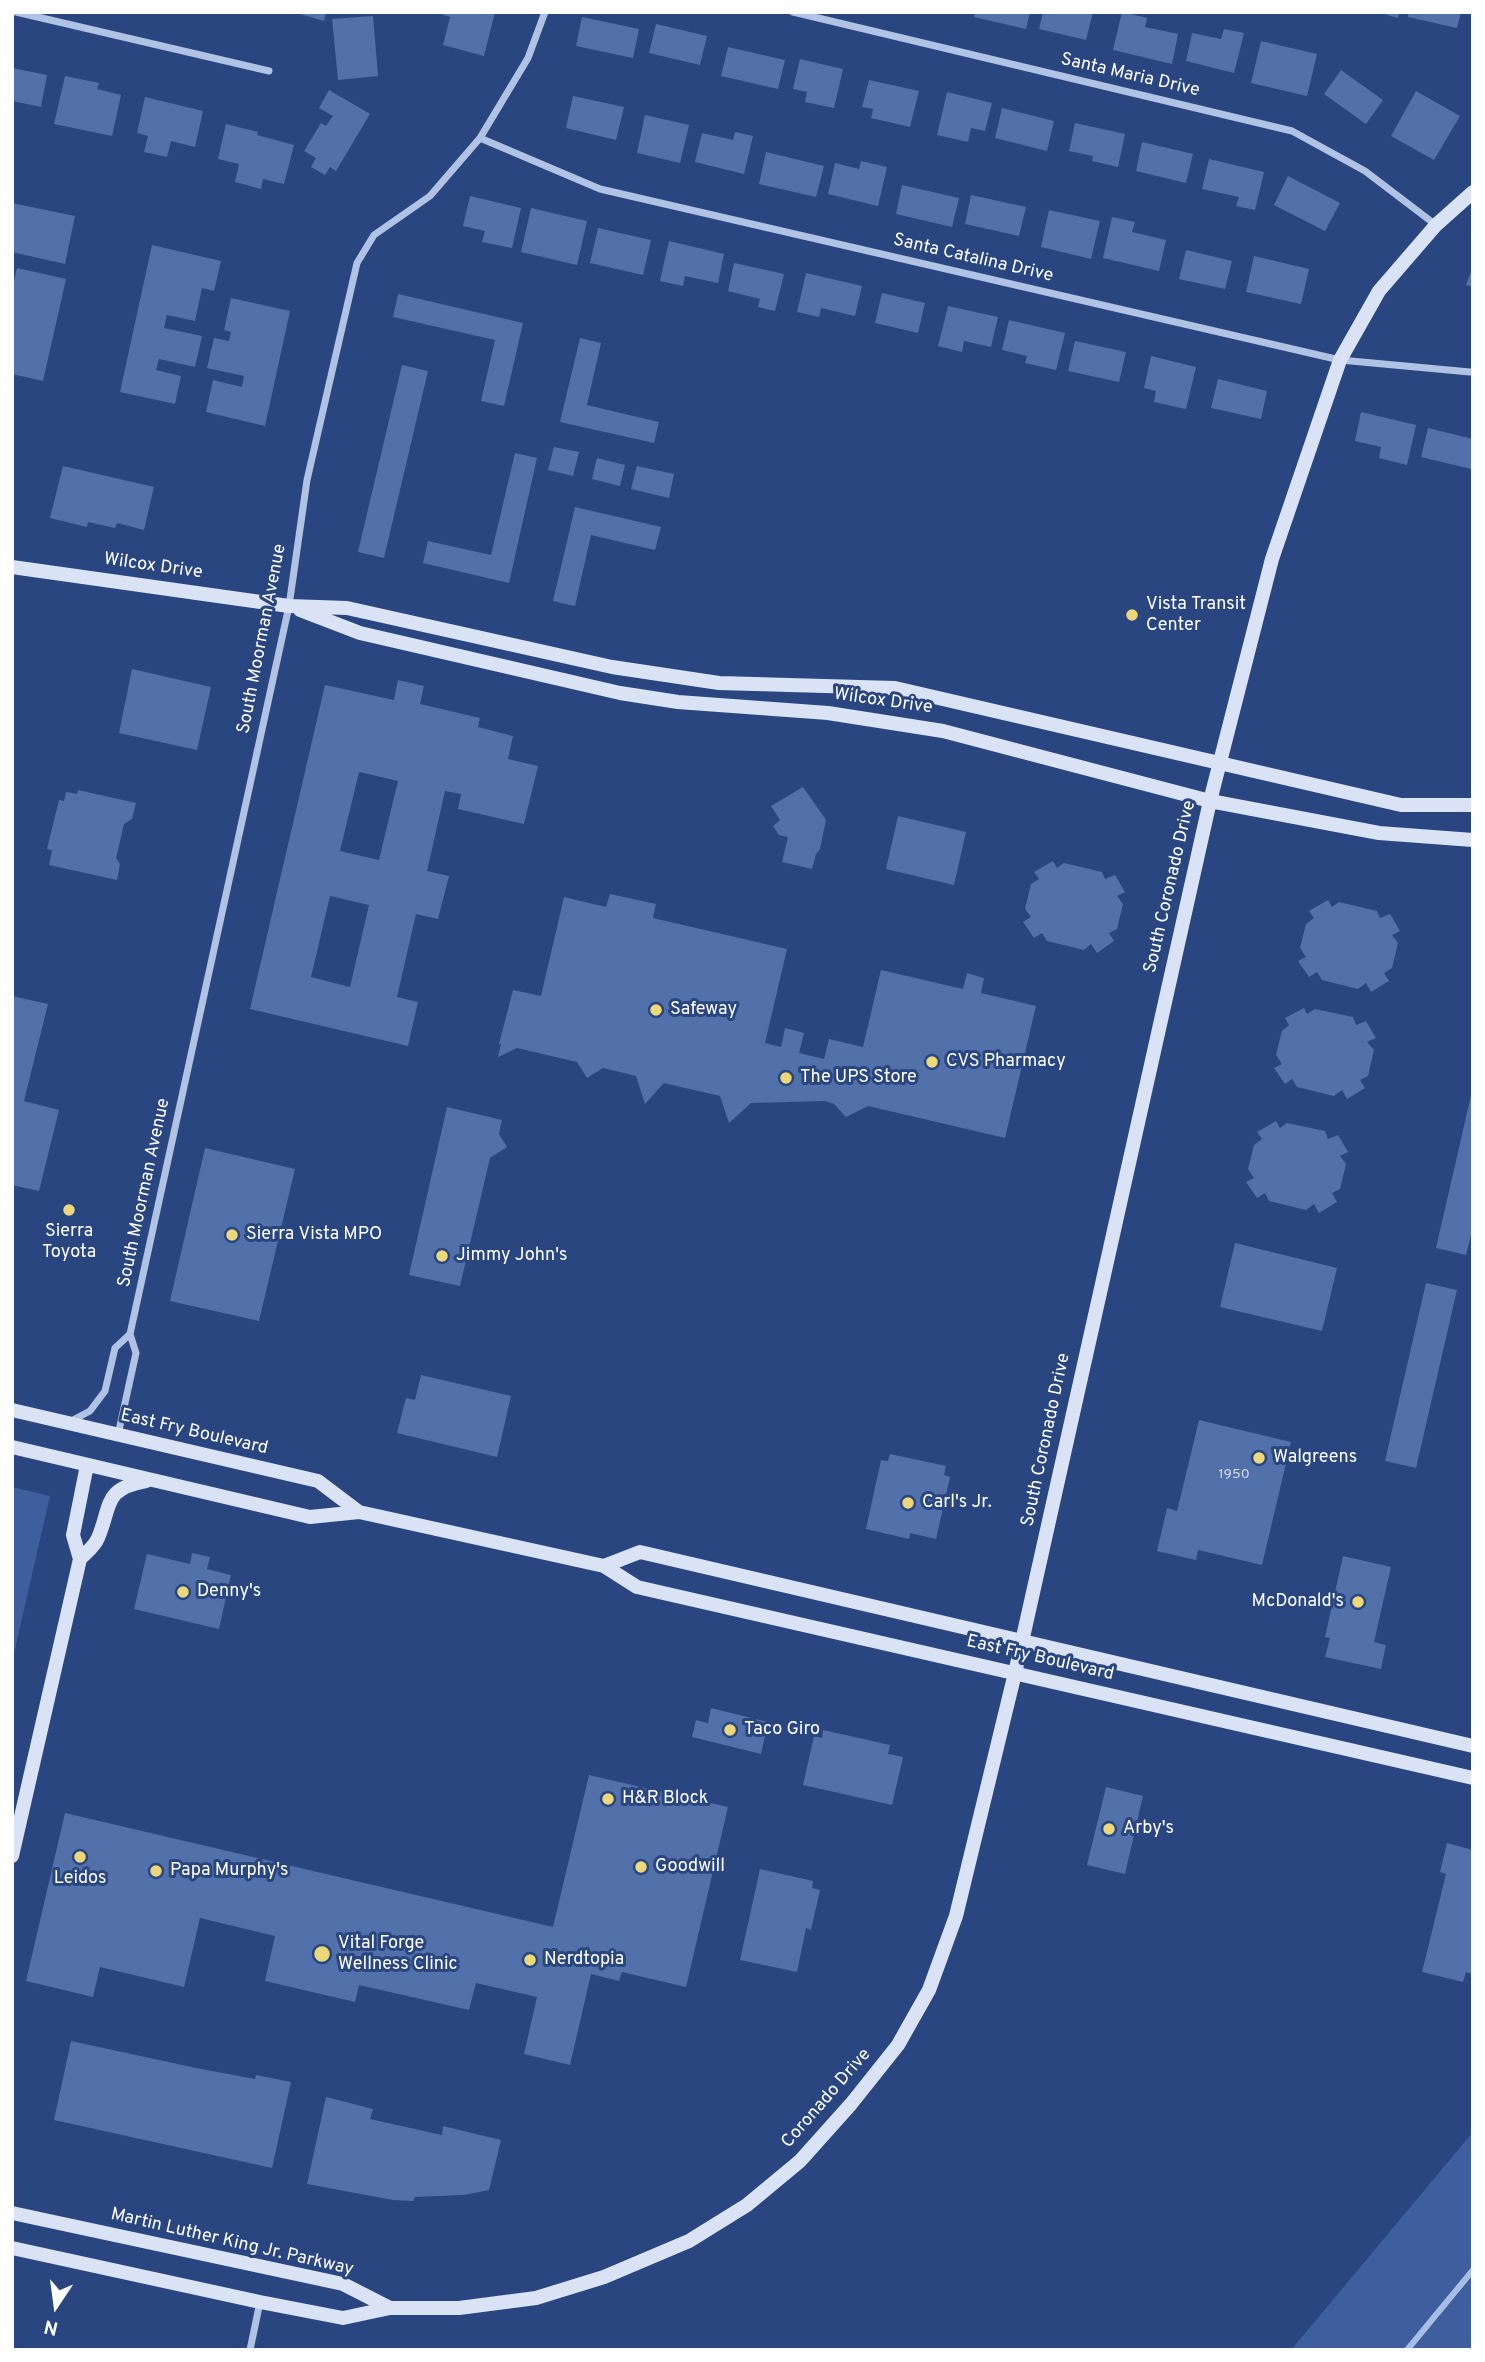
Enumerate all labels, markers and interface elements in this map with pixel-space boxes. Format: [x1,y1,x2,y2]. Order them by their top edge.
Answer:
street label: Santa Maria Drive [1058,49,1202,103]
street label: Santa Catalina Drive [891,230,1055,288]
street label: South Moorman Avenue [234,542,292,736]
street label: Wilcox Drive [102,549,204,585]
place label: Vista Transit Center [1146,594,1246,636]
marker: Vista Transit Center [1124,607,1140,623]
street label: Wilcox Drive [832,684,934,720]
street label: South Coronado Drive [1141,799,1201,975]
place label: Safeway [670,999,737,1021]
marker: Safeway [648,1002,664,1018]
place label: CVS Pharmacy [946,1051,1066,1073]
marker: CVS Pharmacy [924,1054,940,1070]
place label: The UPS Store [800,1067,917,1089]
marker: The UPS Store [778,1070,794,1086]
street label: South Moorman Avenue [114,1096,176,1290]
marker: Sierra Toyota [61,1202,77,1218]
place label: Sierra Toyota [42,1221,96,1264]
place label: Sierra Vista MPO [246,1224,382,1246]
marker: Sierra Vista MPO [224,1227,240,1243]
place label: Jimmy John's [456,1245,568,1267]
marker: Jimmy John's [434,1248,450,1264]
street label: South Coronado Drive [1018,1351,1076,1529]
street label: East Fry Boulevard [118,1406,270,1460]
place label: Walgreens [1273,1447,1357,1469]
marker: Walgreens [1251,1450,1267,1466]
house number: 1950 [1218,1467,1250,1483]
place label: Carl's Jr. [922,1492,992,1514]
marker: Carl's Jr. [900,1495,916,1511]
place label: Denny's [197,1581,261,1603]
marker: Denny's [175,1584,191,1600]
place label: McDonald's [1252,1591,1344,1613]
marker: McDonald's [1350,1594,1366,1610]
street label: East Fry Boulevard [964,1632,1116,1686]
place label: Taco Giro [744,1719,820,1741]
marker: Taco Giro [722,1722,738,1738]
place label: H&R Block [622,1788,708,1810]
marker: H&R Block [600,1791,616,1807]
place label: Arby's [1123,1818,1174,1840]
marker: Arby's [1101,1821,1117,1837]
marker: Leidos [72,1849,88,1865]
place label: Goodwill [655,1856,725,1878]
marker: Goodwill [633,1859,649,1875]
place label: Papa Murphy's [170,1860,289,1882]
marker: Papa Murphy's [148,1863,164,1879]
place label: Leidos [54,1868,106,1890]
place label: Vital Forge Wellness Clinic [338,1933,458,1976]
marker: Vital Forge Wellness Clinic [312,1944,332,1964]
place label: Nerdtopia [544,1949,624,1971]
marker: Nerdtopia [522,1952,538,1968]
street label: Coronado Drive [778,2045,876,2153]
street label: Martin Luther King Jr. Parkway [108,2204,356,2282]
north arrow [21,2271,91,2341]
text: N [42,2313,61,2340]

